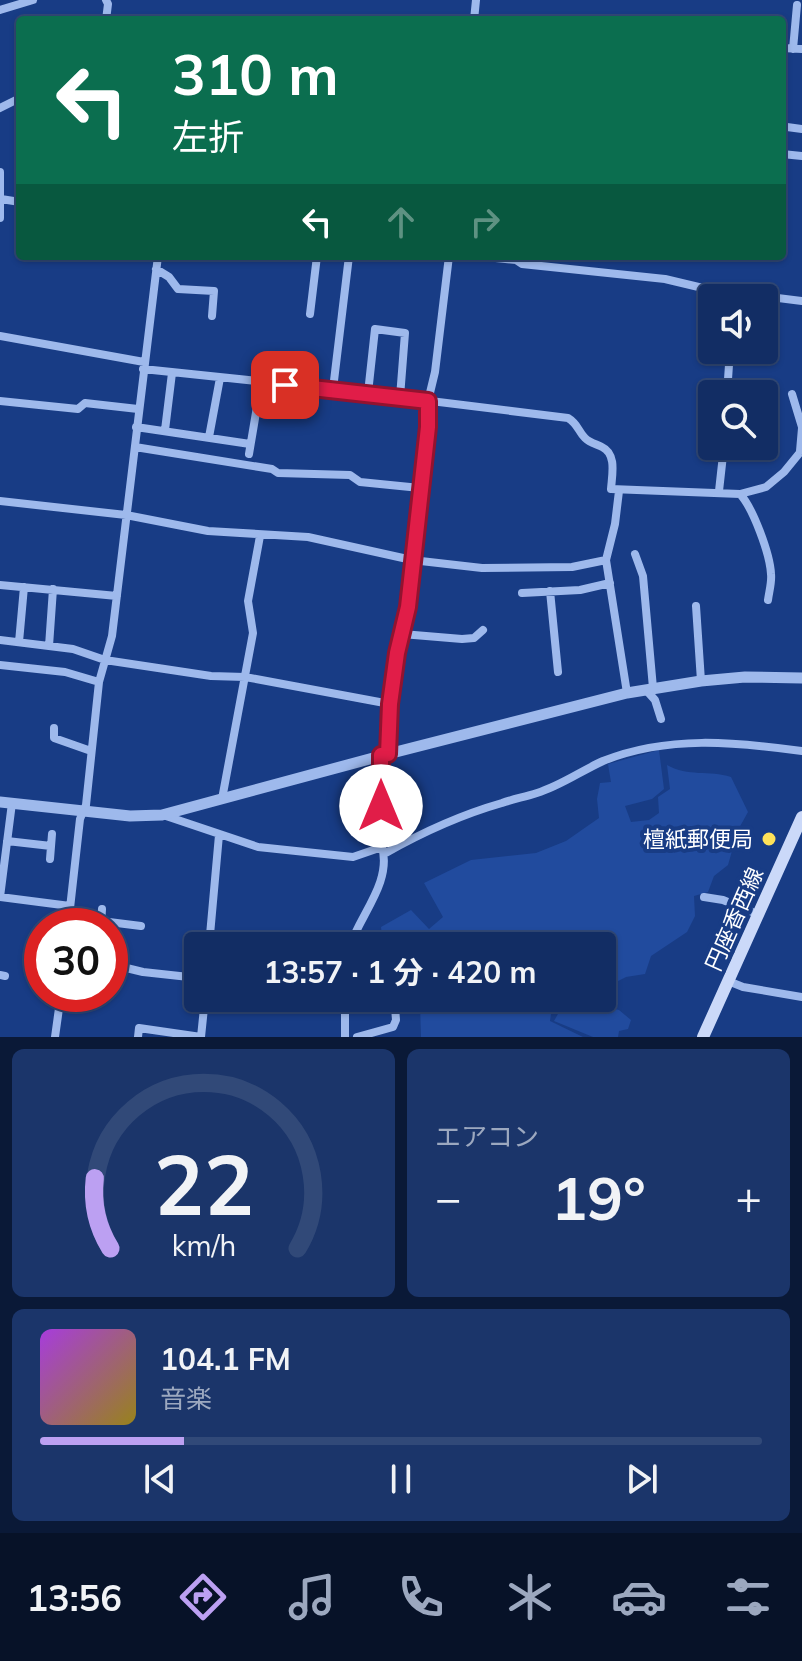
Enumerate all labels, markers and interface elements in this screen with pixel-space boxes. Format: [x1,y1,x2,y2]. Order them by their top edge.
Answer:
text: 310 m [172,39,339,109]
icon: left [40,48,144,152]
text: 左折 [172,114,244,159]
icon: left [295,200,339,244]
icon: ahead [379,200,423,244]
icon: right [463,200,507,244]
map controls [698,284,778,460]
button: sound [698,284,778,364]
pin [251,351,319,419]
icon: arrive [263,363,307,407]
button: search [698,380,778,460]
position arrow [339,764,423,848]
place label: 檀紙郵便局 [643,825,753,853]
marker: 檀紙郵便局 [760,830,778,848]
street label: 円座香西線 [699,863,769,975]
speed limit sign: 30 [24,908,128,1012]
text: 13:57 · 1 分 · 420 m [264,953,536,991]
text: エアコン [435,1120,539,1153]
text: 22 [154,1131,253,1236]
text: 19° [551,1160,646,1235]
text: − [435,1170,461,1225]
text: + [736,1170,762,1225]
text: km/h [171,1227,236,1263]
text: 104.1 FM [160,1340,291,1378]
text: 音楽 [160,1382,212,1415]
icon: previous [138,1457,182,1501]
icon: pause [379,1457,423,1501]
icon: next [620,1457,664,1501]
icon: directions [175,1569,231,1625]
icon: music [284,1569,340,1625]
icon: phone [393,1569,449,1625]
icon: climate [502,1569,558,1625]
icon: car [611,1569,667,1625]
icon: filters [720,1569,776,1625]
text: 13:56 [26,1575,122,1620]

